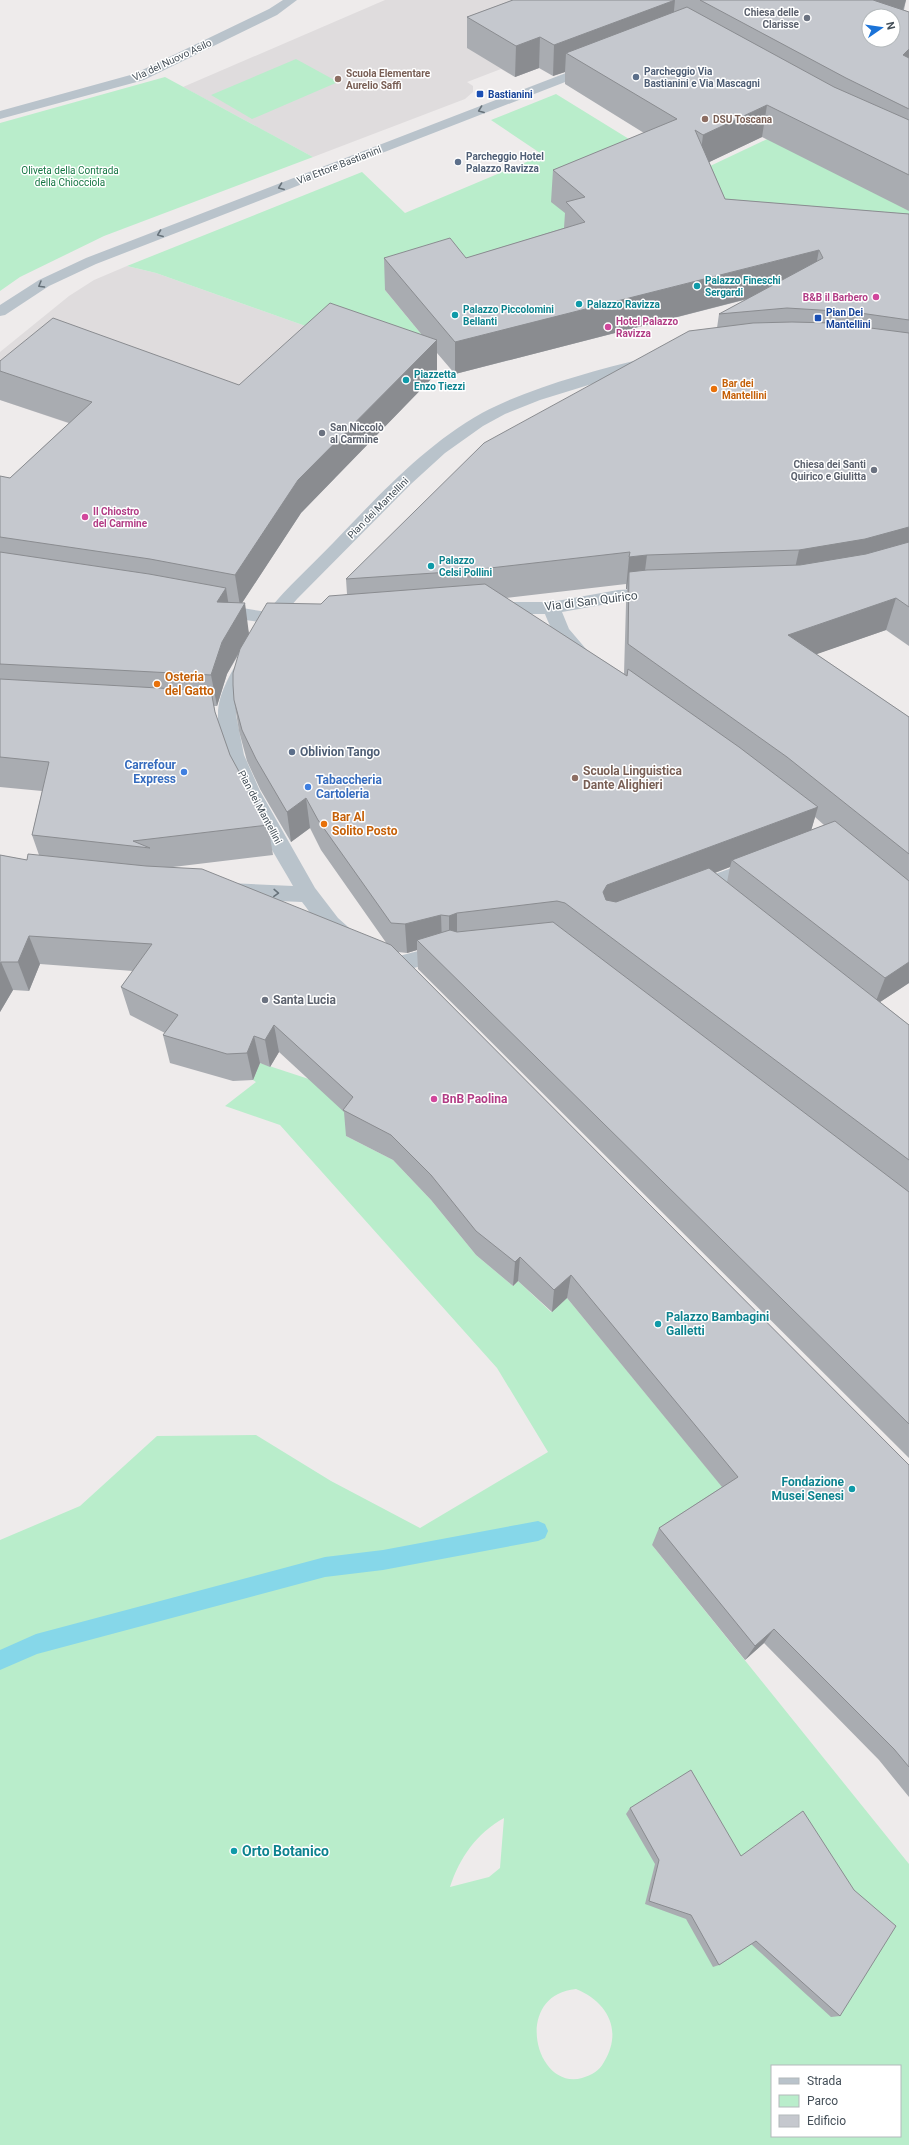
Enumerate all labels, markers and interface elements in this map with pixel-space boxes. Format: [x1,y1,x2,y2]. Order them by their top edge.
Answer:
place label: Chiesa delle Clarisse [744,7,800,30]
north arrow [861,8,901,48]
marker: Chiesa delle Clarisse [802,13,812,23]
text: N [883,21,898,31]
street label: Via del Nuovo Asilo [131,37,214,83]
place label: Parcheggio Via Bastianini e Via Mascagni [644,66,760,89]
place label: Scuola Elementare Aurelio Saffi [346,68,431,91]
marker: Parcheggio Via Bastianini e Via Mascagni [631,72,641,82]
marker: Scuola Elementare Aurelio Saffi [333,74,343,84]
marker: Bastianini [475,89,485,99]
place label: Bastianini [488,89,533,100]
one-way arrow [478,106,485,114]
marker: DSU Toscana [700,114,710,124]
place label: DSU Toscana [713,114,773,125]
street label: Via Ettore Bastianini [295,144,383,186]
place label: Parcheggio Hotel Palazzo Ravizza [466,151,544,174]
marker: Parcheggio Hotel Palazzo Ravizza [453,157,463,167]
park label: Oliveta della Contrada della Chiocciola [21,165,119,188]
one-way arrow [278,183,285,191]
one-way arrow [157,229,165,237]
place label: Palazzo Fineschi Sergardi [705,275,781,298]
one-way arrow [38,281,45,288]
marker: Palazzo Fineschi Sergardi [692,281,702,291]
place label: B&B il Barbero [803,292,868,303]
marker: B&B il Barbero [871,292,881,302]
marker: Palazzo Ravizza [574,299,584,309]
place label: Palazzo Ravizza [587,299,661,310]
place label: Palazzo Piccolomini Bellanti [463,304,554,327]
place label: Pian Dei Mantellini [826,307,871,330]
marker: Palazzo Piccolomini Bellanti [450,310,460,320]
marker: Pian Dei Mantellini [813,313,823,323]
place label: Hotel Palazzo Ravizza [616,316,678,339]
marker: Hotel Palazzo Ravizza [603,322,613,332]
place label: Piazzetta Enzo Tiezzi [414,369,466,392]
marker: Piazzetta Enzo Tiezzi [401,375,411,385]
place label: Bar dei Mantellini [722,378,767,401]
marker: Bar dei Mantellini [709,384,719,394]
place label: San Niccolò al Carmine [330,422,384,445]
marker: San Niccolò al Carmine [317,428,327,438]
place label: Chiesa dei Santi Quirico e Giulitta [791,459,867,482]
marker: Chiesa dei Santi Quirico e Giulitta [869,465,879,475]
street label: Pian dei Mantellini [345,475,411,541]
place label: Il Chiostro del Carmine [93,506,148,529]
marker: Il Chiostro del Carmine [80,512,90,522]
place label: Palazzo Celsi Pollini [439,555,492,578]
marker: Palazzo Celsi Pollini [426,561,436,571]
street label: Via di San Quirico [544,588,639,614]
place label: Osteria del Gatto [165,670,214,698]
marker: Osteria del Gatto [152,679,162,689]
place label: Oblivion Tango [300,745,380,759]
marker: Oblivion Tango [287,747,297,757]
place label: Carrefour Express [124,758,177,786]
place label: Scuola Linguistica Dante Alighieri [583,764,683,792]
marker: Carrefour Express [179,767,189,777]
street label: Pian dei Mantellini [236,768,284,846]
place label: Tabaccheria Cartoleria [316,773,382,801]
marker: Scuola Linguistica Dante Alighieri [570,773,580,783]
marker: Tabaccheria Cartoleria [303,782,313,792]
place label: Bar Al Solito Posto [332,810,398,838]
marker: Bar Al Solito Posto [319,819,329,829]
one-way arrow [273,889,279,897]
place label: Santa Lucia [273,993,337,1007]
marker: Santa Lucia [260,995,270,1005]
place label: BnB Paolina [442,1092,508,1106]
marker: BnB Paolina [429,1094,439,1104]
place label: Palazzo Bambagini Galletti [666,1310,769,1338]
marker: Palazzo Bambagini Galletti [653,1319,663,1329]
place label: Fondazione Musei Senesi [772,1475,845,1503]
marker: Fondazione Musei Senesi [847,1484,857,1494]
place label: Orto Botanico [242,1843,329,1859]
marker: Orto Botanico [229,1846,239,1856]
legend [771,2065,901,2137]
text: Strada [807,2074,842,2088]
text: Parco [807,2094,838,2108]
text: Edificio [807,2114,846,2128]

